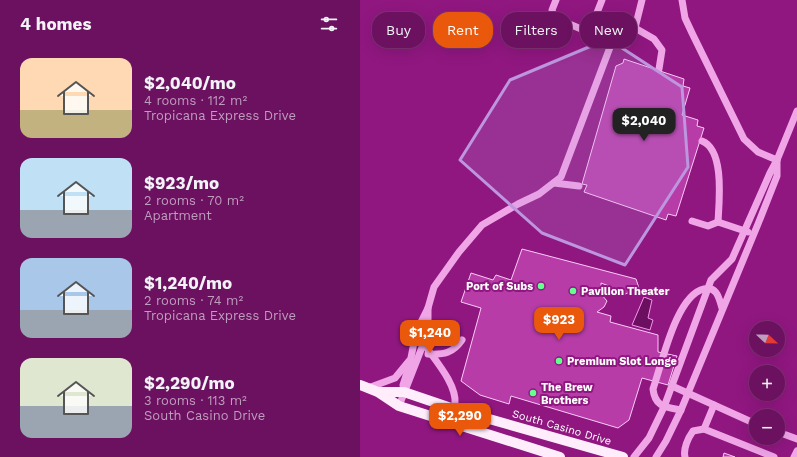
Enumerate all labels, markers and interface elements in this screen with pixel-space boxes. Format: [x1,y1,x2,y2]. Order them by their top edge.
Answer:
chip: Buy [372,12,425,48]
chip: Rent [433,12,493,48]
chip: Filters [501,12,572,48]
chip: New [580,12,637,48]
icon: filters [318,13,340,35]
text: 4 homes [20,14,91,34]
text: $2,040/mo [144,73,236,93]
icon: home [52,74,100,122]
text: 4 rooms · 112 m² [144,93,247,108]
text: Tropicana Express Drive [144,108,296,123]
pin: $2,040 [611,108,677,142]
text: $2,040 [622,113,666,128]
text: $923/mo [144,173,219,193]
icon: home [52,174,100,222]
text: 2 rooms · 70 m² [144,193,244,208]
text: Apartment [144,208,212,223]
text: $1,240/mo [144,273,232,293]
icon: home [52,274,100,322]
place label: Port of Subs [466,280,533,293]
marker: Port of Subs [536,281,546,291]
place label: Pavilion Theater [581,285,670,298]
marker: Pavilion Theater [568,286,578,296]
text: 2 rooms · 74 m² [144,293,243,308]
pin: $923 [535,307,583,341]
text: Tropicana Express Drive [144,308,296,323]
text: $923 [543,312,575,327]
pin: $1,240 [397,320,463,354]
north arrow [749,321,785,357]
map controls [749,321,785,445]
text: $1,240 [409,325,451,340]
place label: Premium Slot Longe [567,355,677,368]
marker: Premium Slot Longe [554,356,564,366]
button: + [749,365,785,401]
text: $2,290/mo [144,373,235,393]
icon: home [52,374,100,422]
place label: The Brew Brothers [541,381,593,407]
marker: The Brew Brothers [528,388,538,398]
text: 3 rooms · 113 m² [144,393,247,408]
pin: $2,290 [427,403,493,437]
street label: South Casino Drive [511,407,613,448]
text: South Casino Drive [144,408,265,423]
text: $2,290 [438,408,482,423]
button: − [749,409,785,445]

